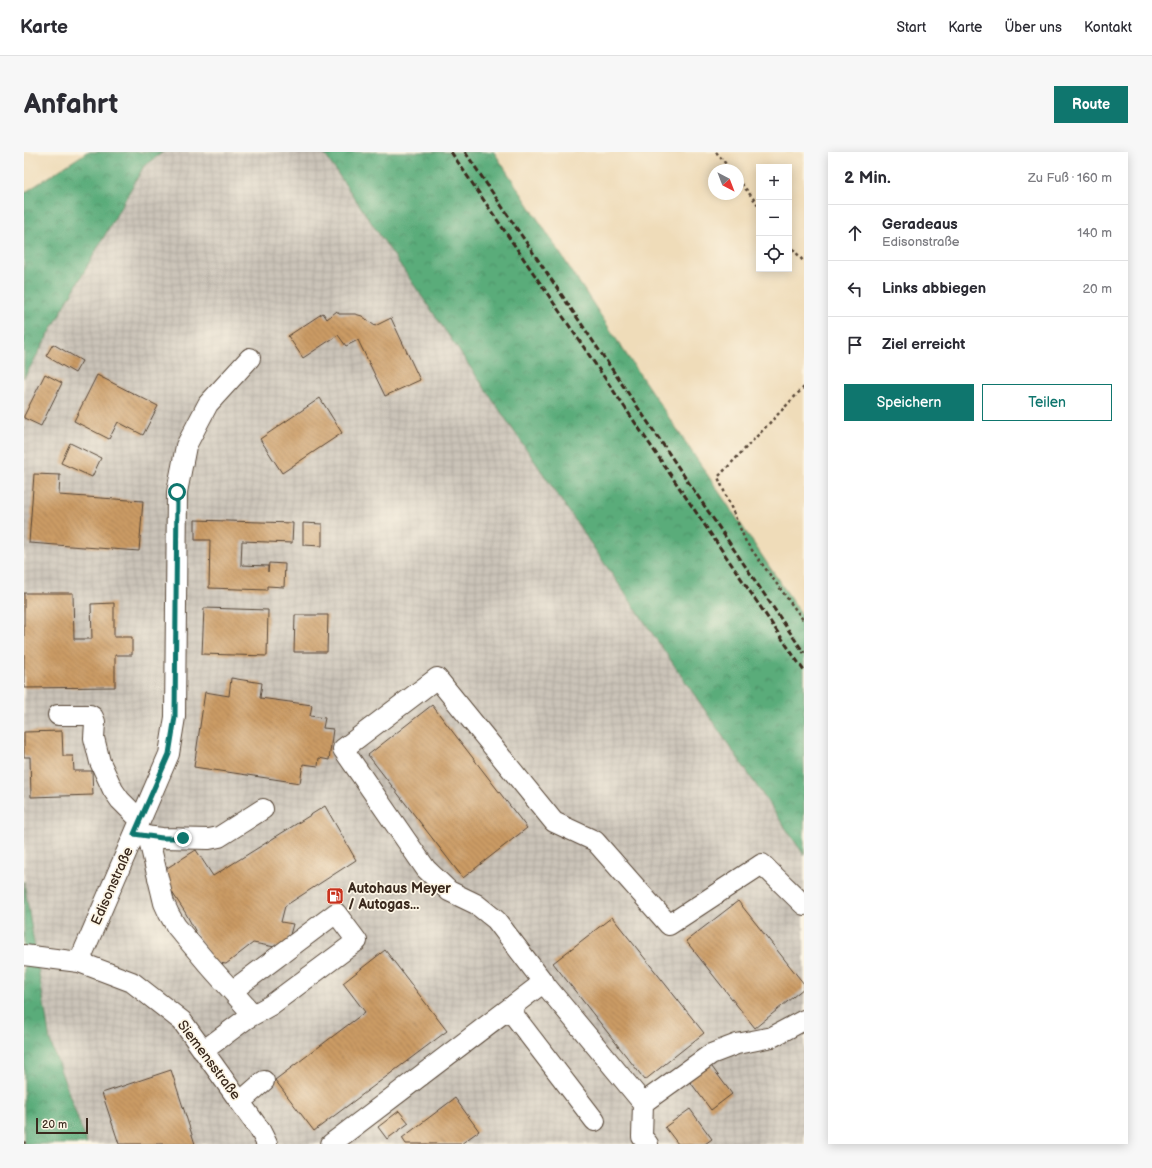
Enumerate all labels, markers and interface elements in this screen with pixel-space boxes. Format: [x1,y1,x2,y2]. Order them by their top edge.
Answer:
text: Karte [20,16,68,39]
text: Start [896,19,926,36]
text: Karte [948,19,982,36]
text: Über uns [1004,19,1062,36]
text: Kontakt [1084,19,1132,36]
button: Route [1054,86,1128,123]
text: Anfahrt [24,88,118,121]
north arrow [708,164,744,200]
map controls [756,164,792,272]
button: + [756,164,792,200]
text: 2 Min. [844,168,891,188]
text: Zu Fuß · 160 m [1028,170,1112,186]
button: − [756,200,792,236]
text: Geradeaus [882,215,958,234]
icon: ahead [844,222,866,244]
text: 140 m [1077,225,1112,241]
text: Edisonstraße [882,234,959,250]
button: locate [756,236,792,272]
icon: left [844,278,866,300]
text: Links abbiegen [882,279,986,298]
text: 20 m [1082,281,1112,297]
icon: arrive [844,334,866,356]
text: Ziel erreicht [882,335,965,354]
button: Speichern [844,384,974,421]
button: Teilen [982,384,1112,421]
route start [168,483,186,501]
route end [174,829,192,847]
street label: Edisonstraße [87,844,137,928]
place label: Autohaus Meyer / Autogas... [347,880,451,913]
fuel station icon: Autohaus Meyer / Autogas... [325,886,345,906]
street label: Siemensstraße [174,1017,244,1103]
scale bar [36,1116,88,1135]
text: 20 m [42,1118,67,1131]

